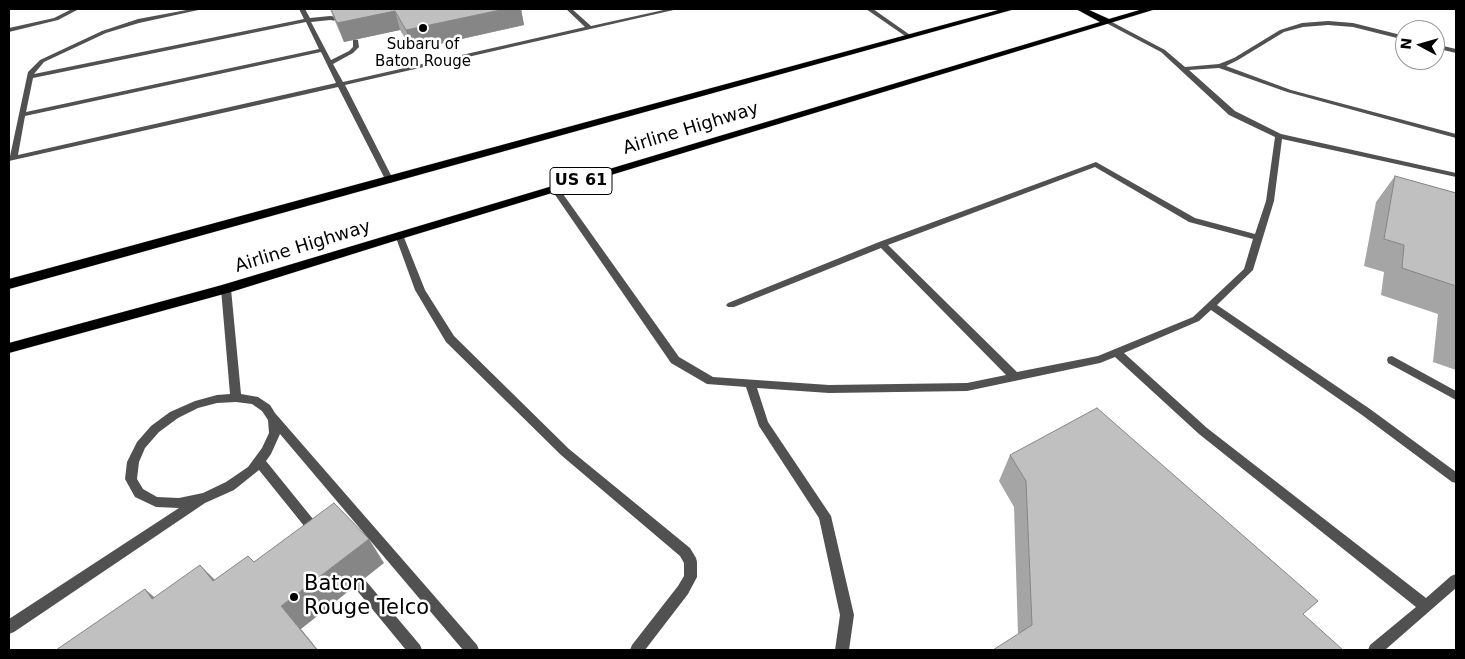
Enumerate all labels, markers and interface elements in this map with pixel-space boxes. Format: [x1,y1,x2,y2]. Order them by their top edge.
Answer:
north arrow [1395,20,1445,70]
marker: Subaru of Baton Rouge [417,22,429,34]
place label: Subaru of Baton Rouge [375,36,471,71]
text: N [1398,37,1415,50]
street label: Airline Highway [621,98,761,160]
road number: US 61 [550,168,612,195]
street label: Airline Highway [233,216,373,278]
place label: Baton Rouge Telco [304,572,429,622]
marker: Baton Rouge Telco [288,591,300,603]

